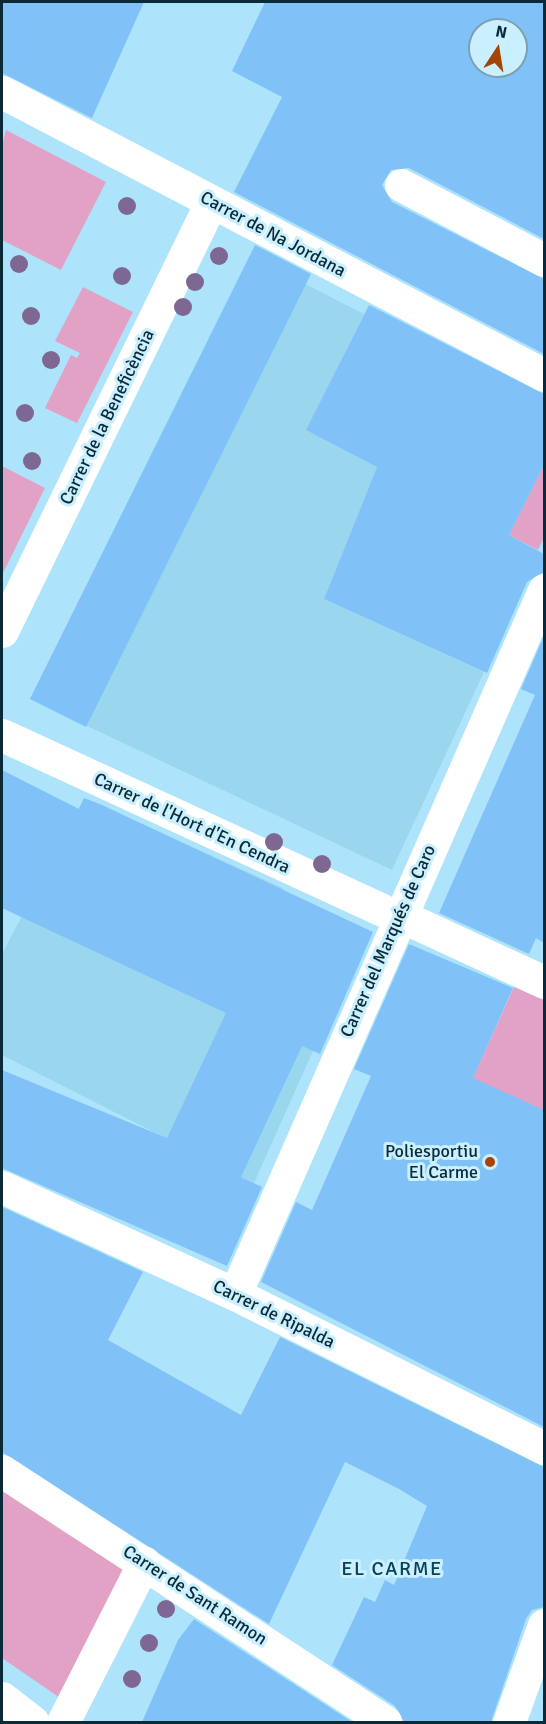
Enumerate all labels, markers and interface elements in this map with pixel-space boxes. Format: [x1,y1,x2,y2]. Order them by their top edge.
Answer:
north arrow [468,18,528,78]
text: N [494,21,509,43]
street label: Carrer de Na Jordana [197,187,349,281]
street label: Carrer de la Beneficència [55,326,159,508]
street label: Carrer de l'Hort d'En Cendra [90,768,294,878]
street label: Carrer del Marqués de Caro [336,841,440,1041]
place label: Poliesportiu El Carme [385,1141,478,1184]
marker: Poliesportiu El Carme [483,1155,497,1169]
street label: Carrer de Ripalda [209,1275,339,1353]
street label: Carrer de Sant Ramon [119,1540,271,1650]
district label: EL CARME [341,1556,443,1580]

